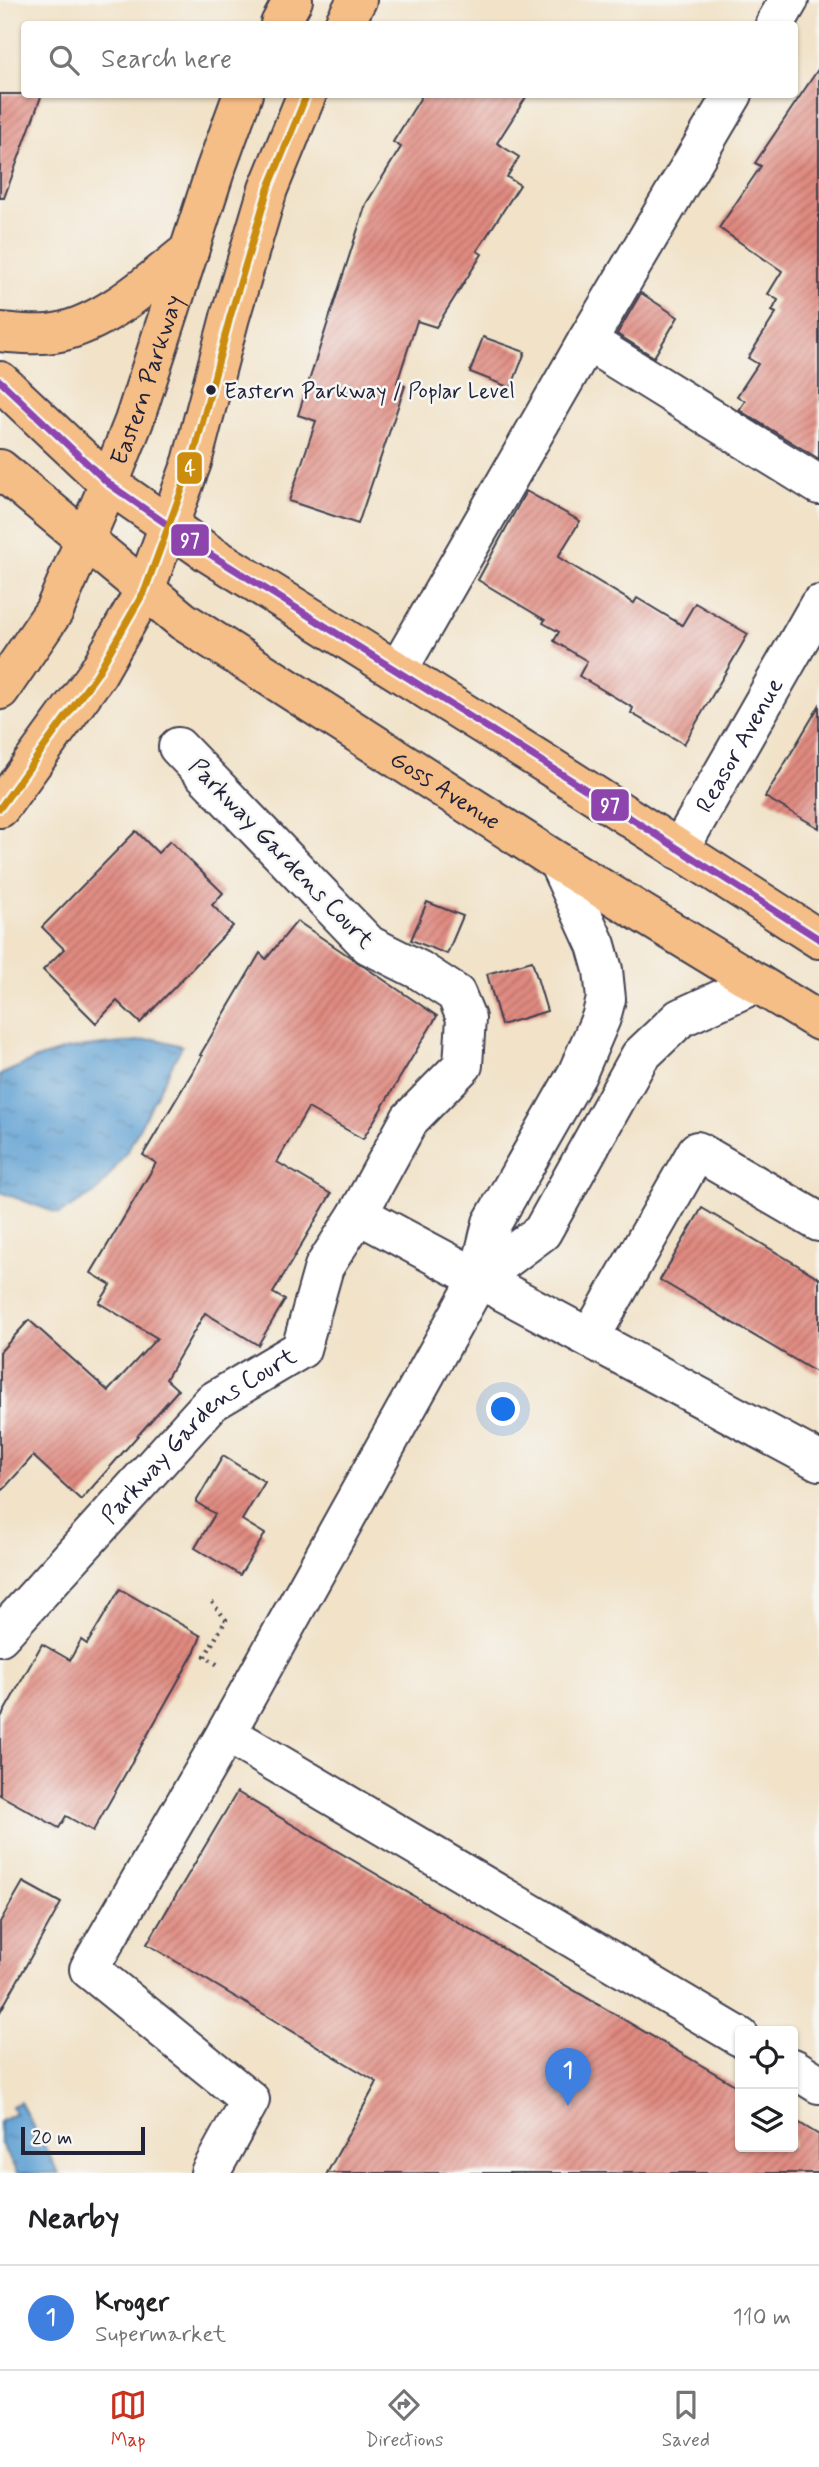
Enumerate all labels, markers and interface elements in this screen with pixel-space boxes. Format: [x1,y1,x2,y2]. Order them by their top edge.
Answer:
search box [21,21,798,98]
icon: search [45,41,83,79]
text: Search here [101,43,232,77]
street label: Eastern Parkway [104,291,191,470]
place label: Eastern Parkway / Poplar Level [224,378,515,406]
marker: Eastern Parkway / Poplar Level [204,383,218,397]
line badge: 4 [176,451,203,485]
text: 4 [184,457,196,482]
line badge: 97 [170,523,210,557]
text: 97 [181,529,200,554]
street label: Reasor Avenue [690,672,791,819]
street label: Goss Avenue [384,744,506,838]
street label: Parkway Gardens Court [182,752,380,956]
line badge: 97 [590,788,630,822]
text: 97 [601,794,620,819]
street label: Parkway Gardens Court [95,1341,302,1531]
your location [486,1392,520,1426]
map controls [735,2026,798,2152]
button: locate [735,2026,798,2089]
pin: 1 [545,2048,591,2106]
button: layers [735,2089,798,2152]
scale bar [21,2124,145,2156]
text: 20 m [32,2126,72,2151]
text: Nearby [28,2199,119,2238]
text: Kroger [95,2286,169,2320]
text: 1 [46,2303,56,2333]
text: 110 m [732,2303,791,2333]
text: Supermarket [95,2320,226,2350]
tab: Map [109,2386,147,2453]
tab: Directions [365,2386,444,2453]
tab: Saved [662,2386,710,2453]

